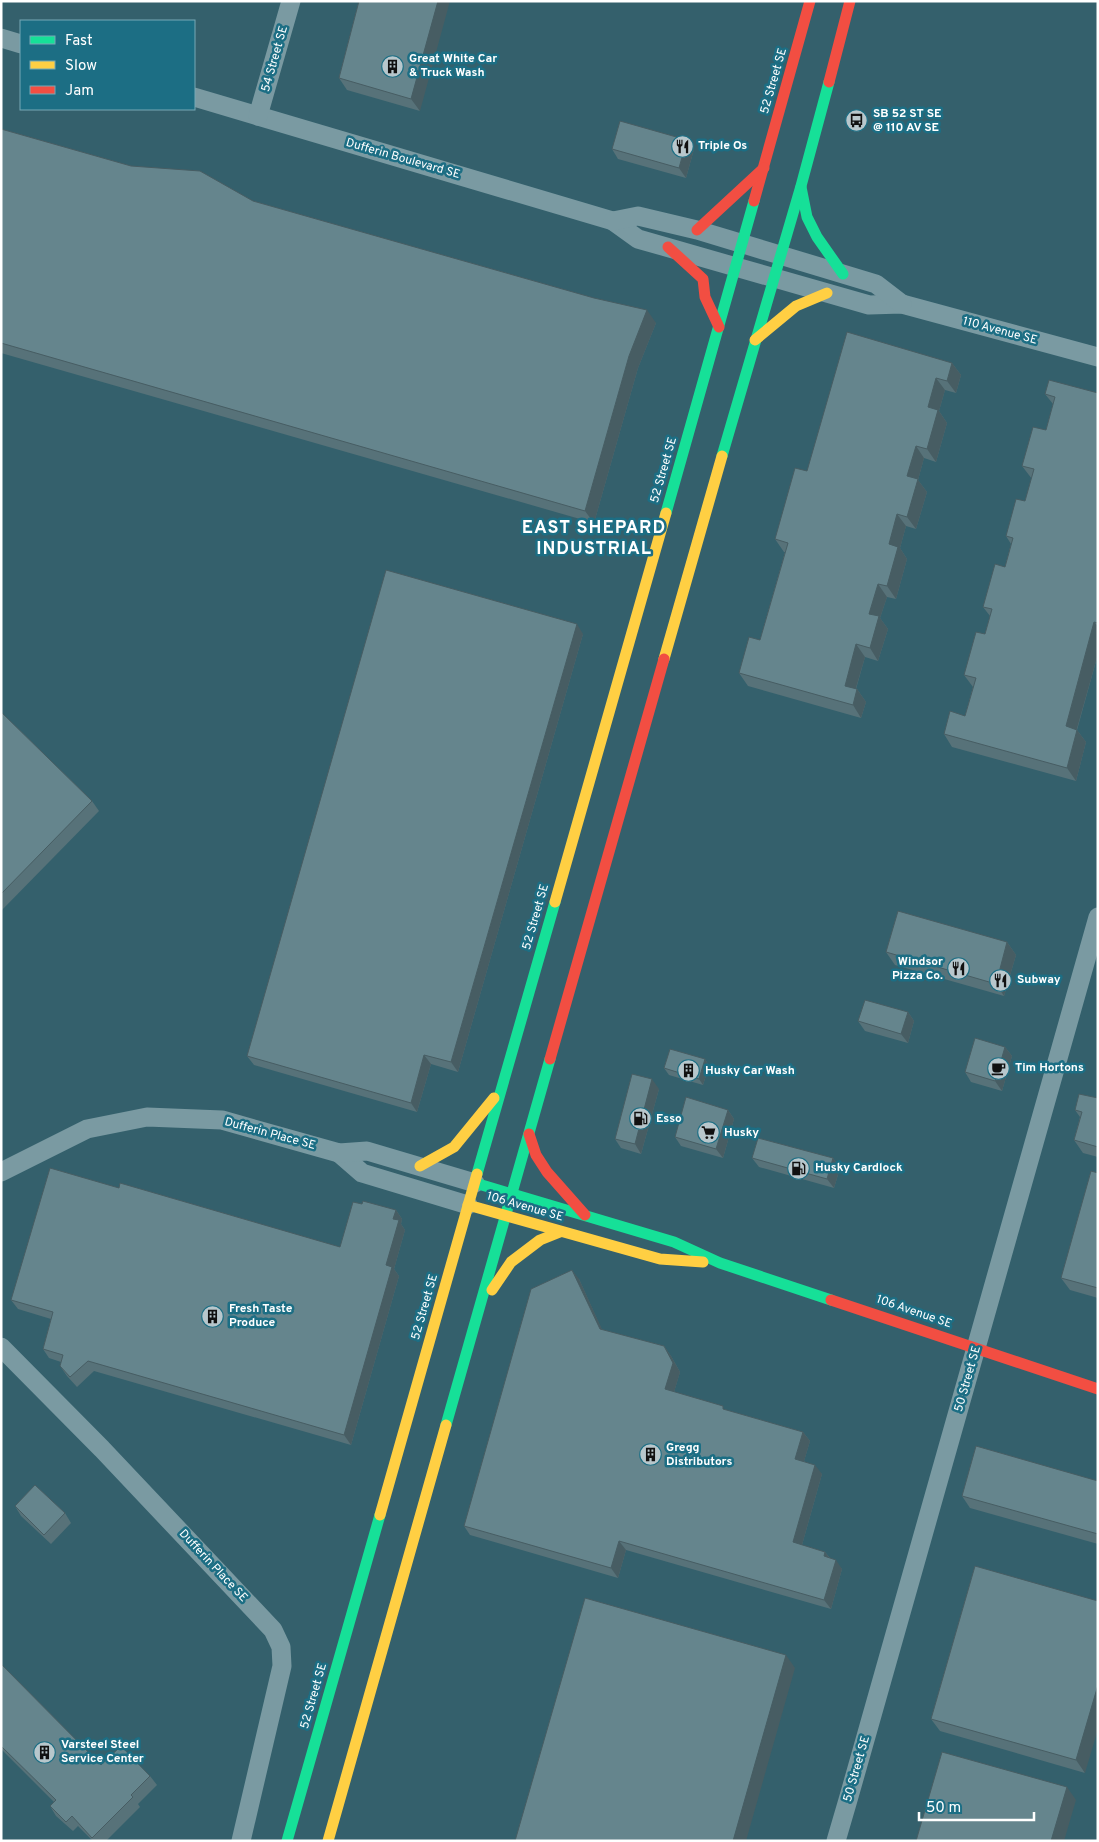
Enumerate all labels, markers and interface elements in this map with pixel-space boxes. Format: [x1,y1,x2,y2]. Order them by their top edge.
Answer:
legend [20,20,195,110]
street label: 54 Street SE [258,24,292,94]
text: Fast [65,32,93,51]
street label: 52 Street SE [757,46,791,116]
place label: Great White Car & Truck Wash [409,51,497,81]
building icon: Great White Car & Truck Wash [381,54,405,78]
text: Slow [65,57,97,76]
text: Jam [65,82,94,101]
place label: SB 52 ST SE @ 110 AV SE [873,106,942,136]
bus stop icon: SB 52 ST SE @ 110 AV SE [845,109,869,133]
restaurant icon: Triple Os [670,134,694,158]
street label: Dufferin Boulevard SE [344,135,462,183]
place label: Triple Os [698,138,747,154]
street label: 110 Avenue SE [961,313,1039,349]
street label: 52 Street SE [647,435,681,505]
district label: EAST SHEPARD INDUSTRIAL [522,517,666,561]
street label: 52 Street SE [519,882,553,952]
place label: Windsor Pizza Co. [892,954,943,984]
restaurant icon: Windsor Pizza Co. [947,957,971,981]
restaurant icon: Subway [989,968,1013,992]
place label: Subway [1017,972,1061,988]
cafe icon: Tim Hortons [987,1056,1011,1080]
building icon: Husky Car Wash [677,1059,701,1083]
place label: Tim Hortons [1015,1060,1084,1076]
place label: Husky Car Wash [705,1063,795,1079]
fuel station icon: Esso [628,1107,652,1131]
place label: Esso [656,1111,682,1127]
street label: Dufferin Place SE [223,1114,317,1154]
supermarket icon: Husky [696,1121,720,1145]
place label: Husky [724,1125,759,1141]
fuel station icon: Husky Cardlock [787,1156,811,1180]
place label: Husky Cardlock [815,1160,903,1176]
street label: 106 Avenue SE [485,1188,565,1226]
street label: 52 Street SE [408,1272,442,1342]
street label: 106 Avenue SE [874,1292,954,1332]
place label: Fresh Taste Produce [229,1301,293,1331]
building icon: Fresh Taste Produce [201,1304,225,1328]
street label: 50 Street SE [951,1344,985,1414]
place label: Gregg Distributors [666,1440,732,1470]
building icon: Gregg Distributors [638,1443,662,1467]
street label: Dufferin Place SE [175,1526,251,1606]
street label: 52 Street SE [297,1661,331,1731]
street label: 50 Street SE [840,1734,874,1804]
place label: Varsteel Steel Service Center [61,1737,144,1767]
building icon: Varsteel Steel Service Center [33,1740,57,1764]
scale bar [919,1790,1034,1822]
text: 50 m [926,1799,961,1818]

